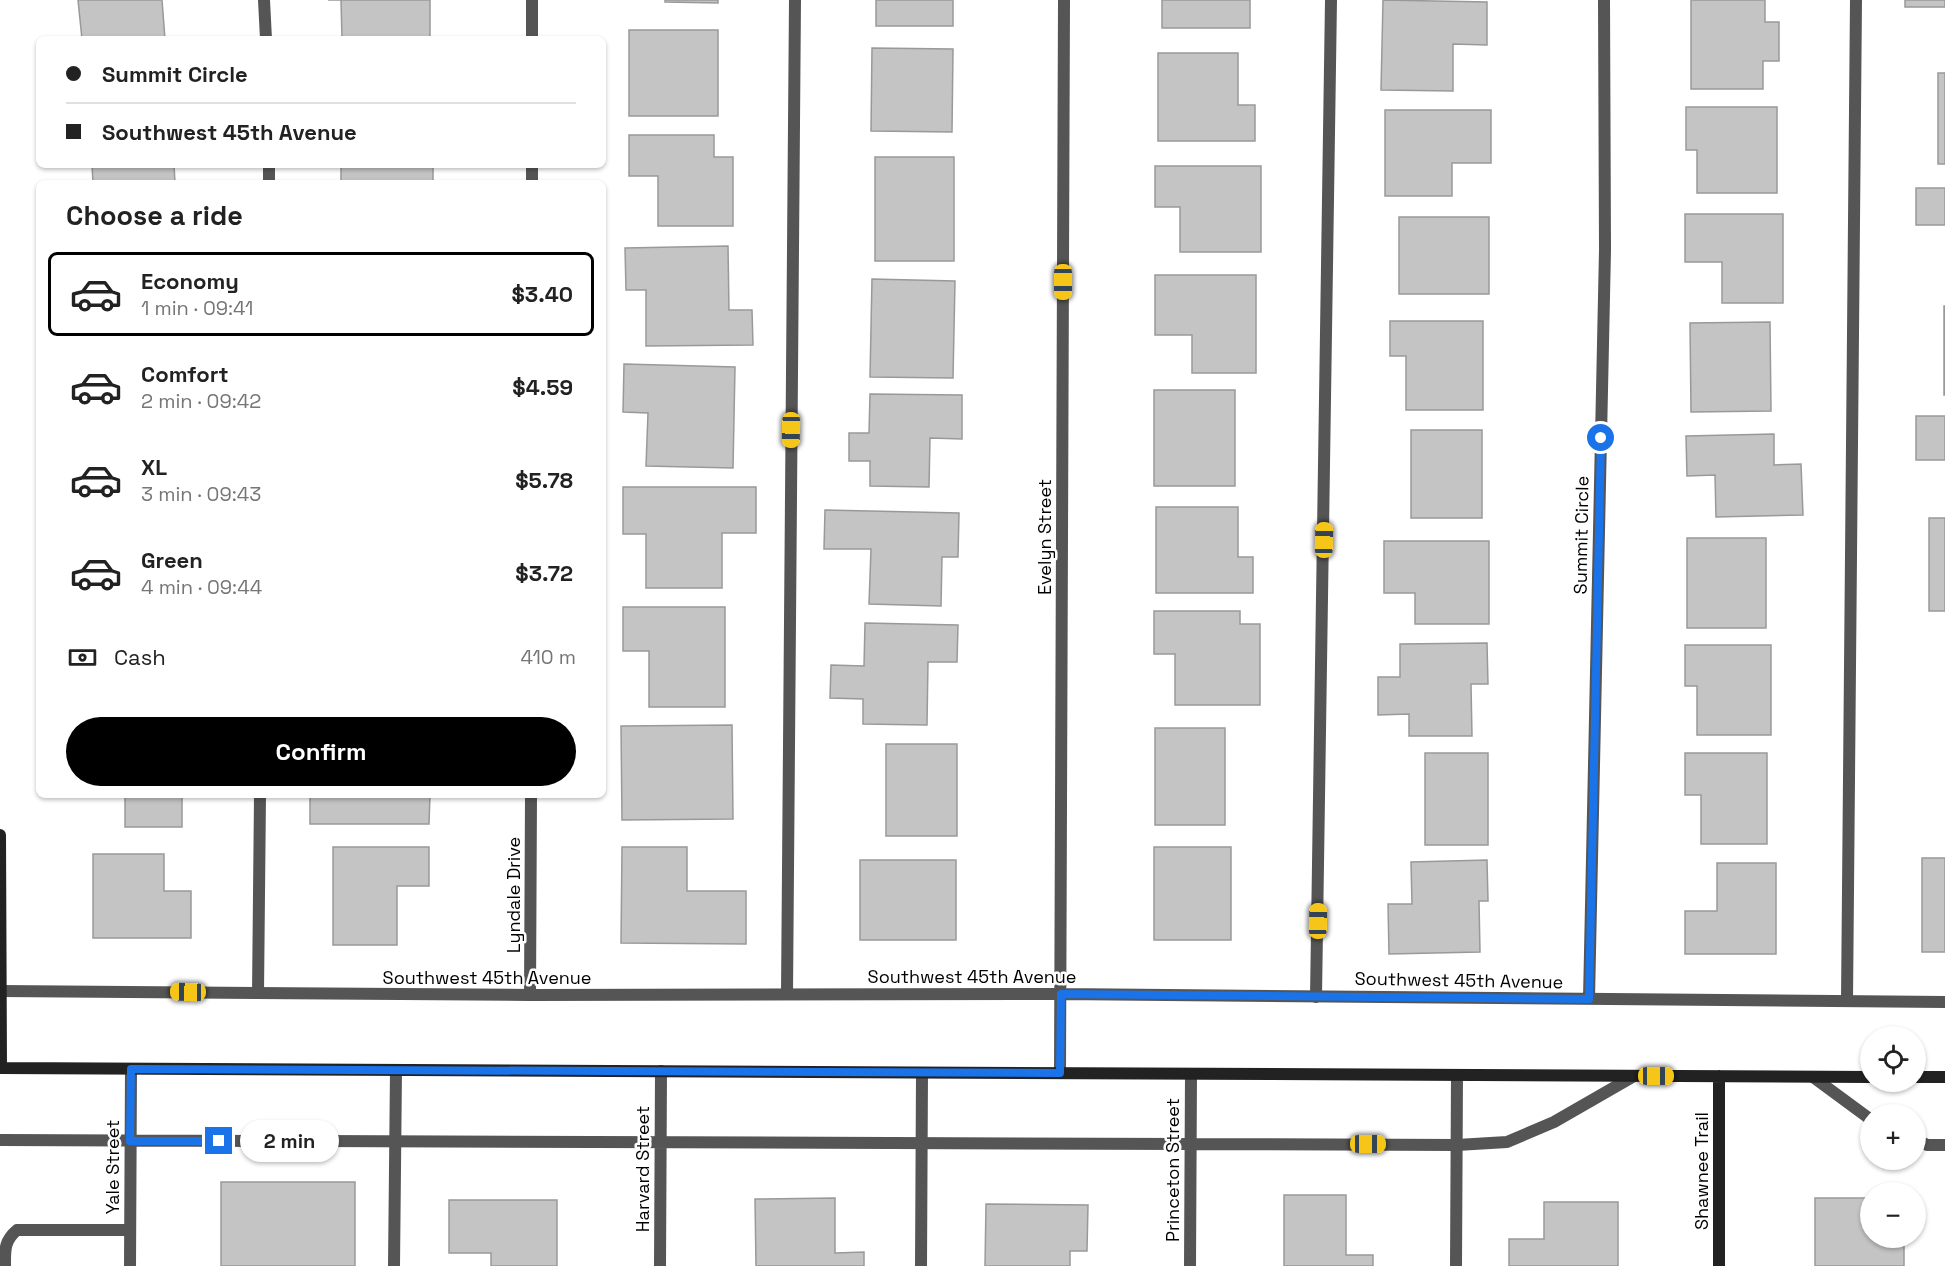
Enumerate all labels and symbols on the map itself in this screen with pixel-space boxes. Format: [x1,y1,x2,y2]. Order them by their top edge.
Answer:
car [1054,264,1072,300]
car [782,412,800,448]
route start [1587,424,1614,451]
street label: Summit Circle [1568,476,1594,594]
street label: Evelyn Street [1033,479,1056,595]
car [1315,522,1333,558]
street label: Lyndale Drive [502,837,525,953]
car [1309,903,1327,939]
street label: Southwest 45th Avenue [868,965,1076,988]
street label: Southwest 45th Avenue [383,966,591,989]
street label: Southwest 45th Avenue [1354,967,1564,993]
car [170,983,206,1001]
car [1638,1067,1674,1085]
street label: Princeton Street [1161,1098,1184,1242]
street label: Harvard Street [631,1106,654,1232]
street label: Shawnee Trail [1690,1112,1713,1230]
street label: Yale Street [101,1120,124,1214]
callout: 2 min [240,1120,339,1162]
route end [205,1127,232,1154]
car [1350,1135,1386,1153]

